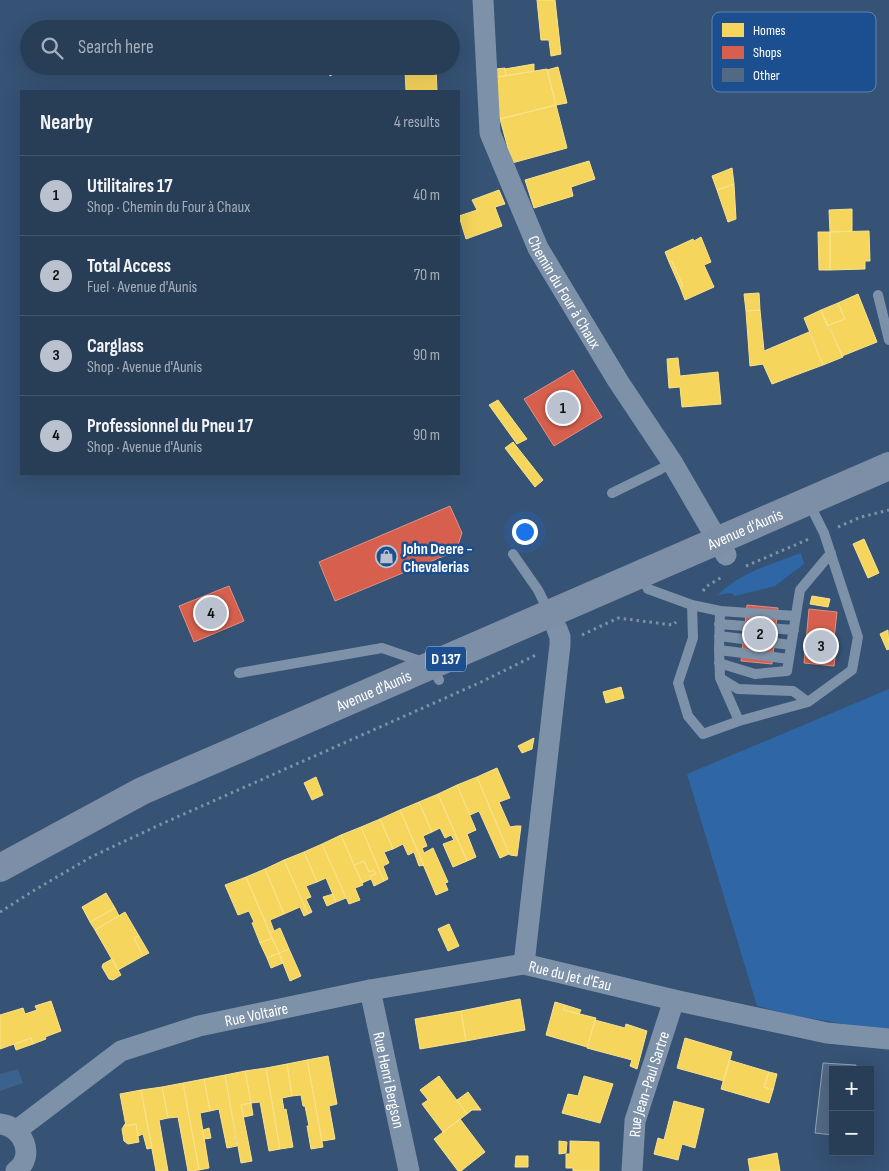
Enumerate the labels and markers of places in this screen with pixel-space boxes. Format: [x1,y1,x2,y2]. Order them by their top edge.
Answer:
pin: 1 [547,389,579,427]
place label: John Deere - Chevalerias [402,540,473,577]
shop icon: John Deere - Chevalerias [375,545,399,569]
pin: 4 [195,594,227,632]
pin: 2 [744,615,776,653]
pin: 3 [805,627,837,665]

